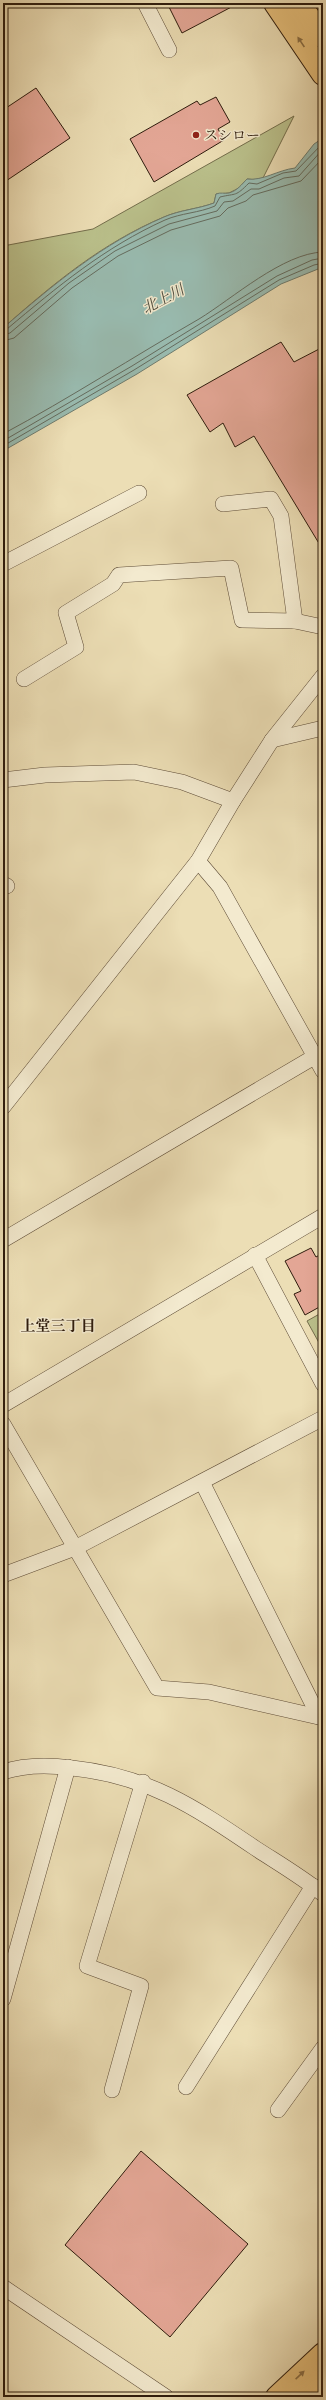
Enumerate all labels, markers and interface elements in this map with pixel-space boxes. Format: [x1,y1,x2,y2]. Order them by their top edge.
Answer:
one-way arrow [297,36,305,47]
place label: スシロー [204,126,260,145]
marker: スシロー [191,130,201,140]
water label: 北上川 [138,279,189,318]
district label: 上堂三丁目 [20,1316,96,1336]
one-way arrow [295,2371,305,2380]

